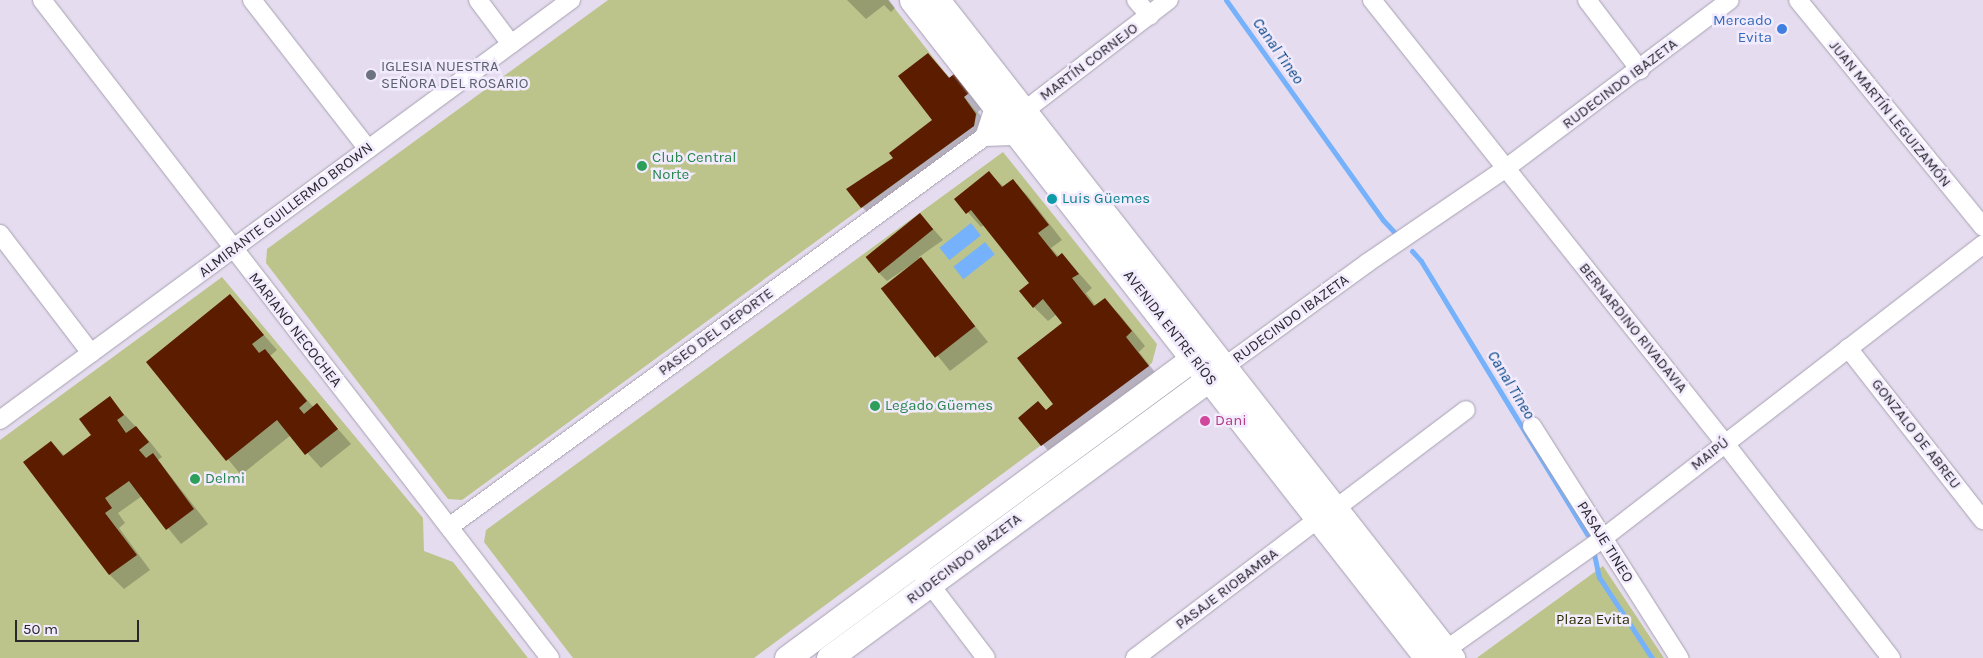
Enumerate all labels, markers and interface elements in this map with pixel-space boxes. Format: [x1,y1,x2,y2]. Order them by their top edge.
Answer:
place label: Mercado Evita [1713,11,1772,46]
water label: Canal Tineo [1248,14,1308,88]
street label: MARTÍN CORNEJO [1036,19,1142,105]
marker: Mercado Evita [1776,23,1788,35]
street label: RUDECINDO IBAZETA [1559,35,1681,133]
street label: JUAN MARTÍN LEGUIZAMÓN [1825,37,1955,191]
place label: IGLESIA NUESTRA SEÑORA DEL ROSARIO [381,57,528,92]
marker: IGLESIA NUESTRA SEÑORA DEL ROSARIO [365,69,377,81]
street label: ALMIRANTE GUILLERMO BROWN [195,139,377,281]
place label: Club Central Norte [652,148,736,183]
marker: Club Central Norte [636,160,648,172]
place label: Luis Güemes [1062,190,1150,208]
marker: Luis Güemes [1046,193,1058,205]
street label: BERNARDINO RIVADAVIA [1575,259,1691,397]
street label: AVENIDA ENTRE RÍOS [1119,267,1221,389]
street label: MARIANO NECOCHEA [245,269,345,391]
street label: RUDECINDO IBAZETA [1229,271,1353,367]
street label: PASEO DEL DEPORTE [655,284,777,380]
water label: Canal Tineo [1483,347,1539,423]
street label: GONZALO DE ABREU [1867,375,1965,493]
place label: Legado Güemes [885,397,993,415]
marker: Legado Güemes [869,400,881,412]
place label: Dani [1215,412,1247,430]
marker: Dani [1199,415,1211,427]
street label: MAIPÚ [1687,433,1733,475]
place label: Delmi [205,470,245,488]
marker: Delmi [189,473,201,485]
street label: PASAJE TINEO [1573,498,1637,586]
street label: RUDECINDO IBAZETA [903,510,1025,608]
street label: PASAJE RIOBAMBA [1172,545,1282,633]
scale bar [18,610,141,642]
park label: Plaza Evita [1556,611,1630,629]
text: 50 m [23,620,58,638]

